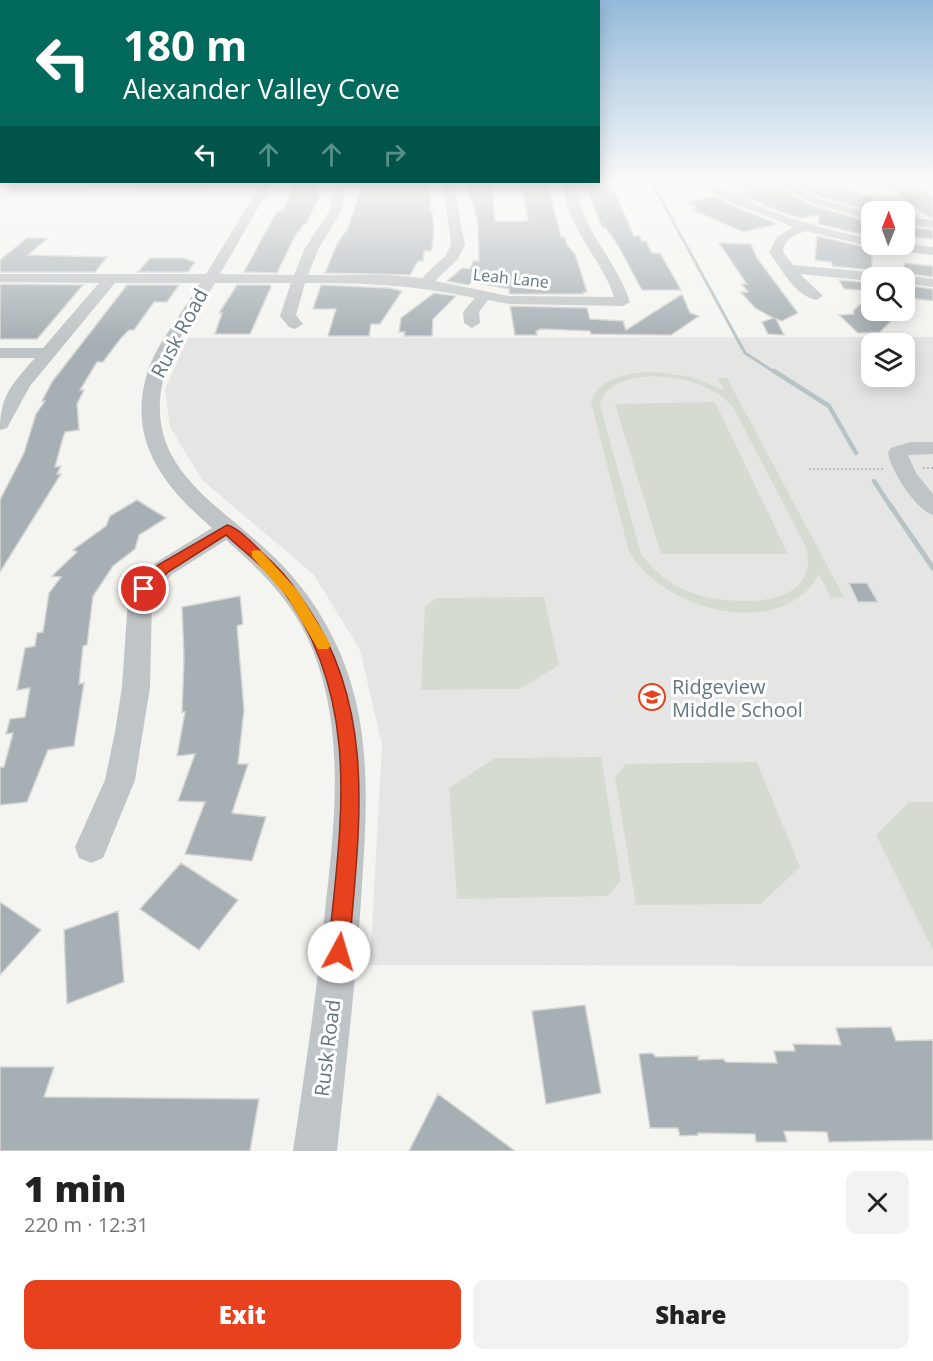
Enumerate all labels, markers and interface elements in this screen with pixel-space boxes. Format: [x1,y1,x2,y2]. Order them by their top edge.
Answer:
text: 180 m [123,16,247,73]
icon: left [24,24,102,102]
text: Alexander Valley Cove [123,70,400,107]
icon: left [189,138,222,171]
icon: ahead [252,138,285,171]
icon: ahead [315,138,348,171]
icon: right [378,138,411,171]
north arrow [861,201,915,255]
map controls [861,201,915,387]
street label: Leah Lane [472,263,550,293]
button: search [861,267,915,321]
street label: Rusk Road [144,284,214,382]
button: layers [861,333,915,387]
pin [118,563,169,614]
icon: arrive [127,572,160,605]
place label: Ridgeview Middle School [672,673,803,723]
school or university icon: Ridgeview Middle School [637,682,667,712]
position arrow [307,920,371,984]
street label: Rusk Road [308,998,346,1098]
text: 1 min [24,1164,126,1213]
button: close [846,1171,909,1234]
text: 220 m · 12:31 [24,1211,149,1238]
button: Exit [24,1280,461,1349]
button: Share [473,1280,909,1349]

